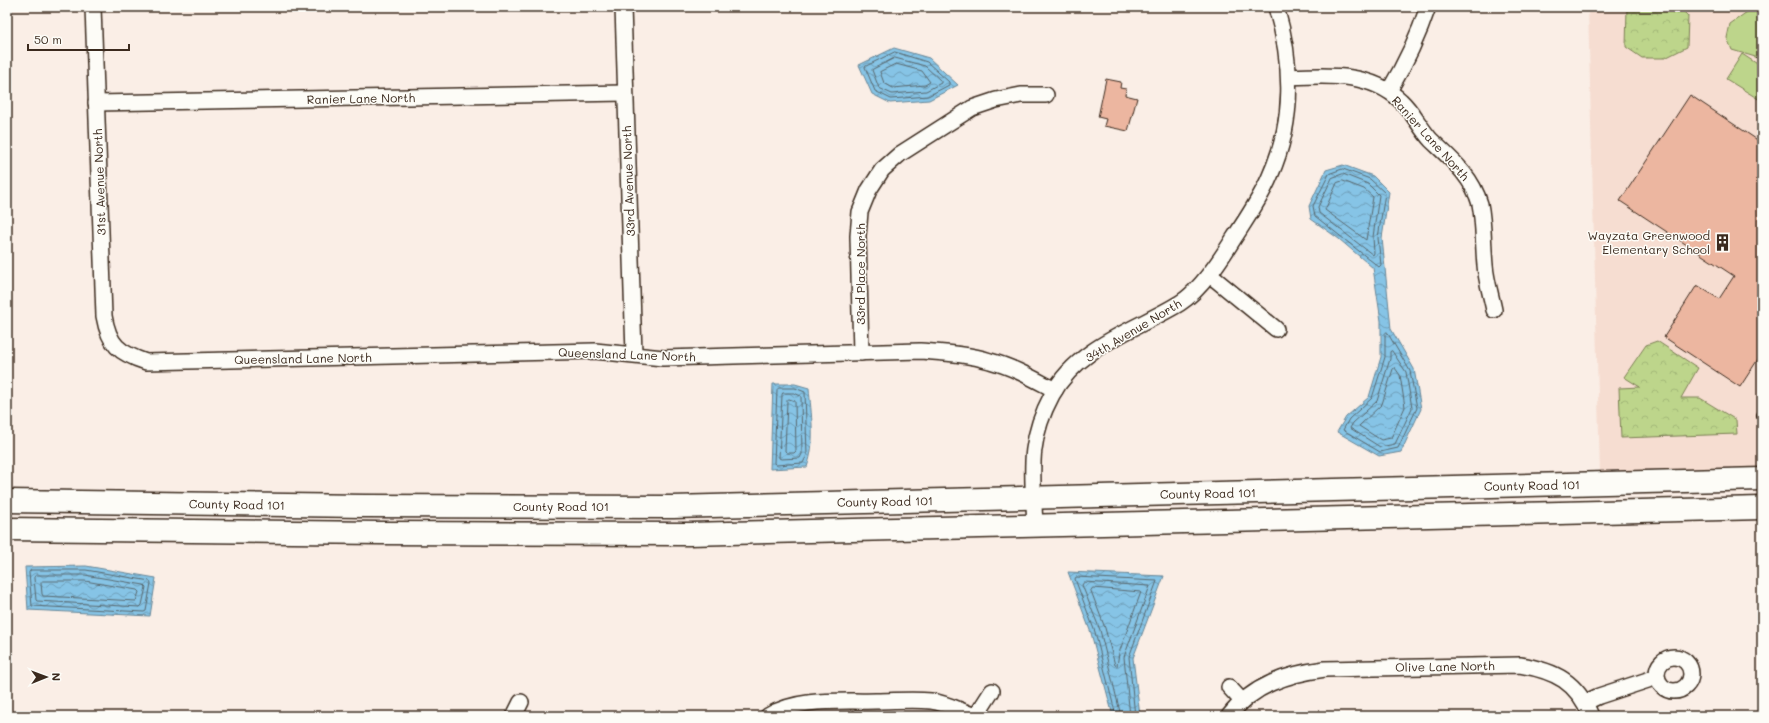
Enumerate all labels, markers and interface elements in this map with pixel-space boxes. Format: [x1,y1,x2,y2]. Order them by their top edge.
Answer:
scale bar [28,26,129,52]
text: 50 m [34,31,62,47]
street label: Ranier Lane North [307,89,416,107]
street label: Ranier Lane North [1389,92,1473,184]
street label: 33rd Avenue North [618,125,638,237]
street label: 31st Avenue North [89,128,109,236]
street label: 33rd Place North [852,223,868,325]
place label: Wayzata Greenwood Elementary School [1587,227,1710,257]
building icon: Wayzata Greenwood Elementary School [1713,232,1733,252]
street label: 34th Avenue North [1082,295,1184,365]
street label: Queensland Lane North [558,344,696,364]
street label: Queensland Lane North [234,349,372,367]
street label: County Road 101 [1484,476,1580,494]
street label: County Road 101 [1160,484,1256,502]
street label: County Road 101 [837,492,933,510]
street label: County Road 101 [189,495,285,513]
street label: County Road 101 [513,498,609,514]
north arrow [26,657,66,697]
street label: Olive Lane North [1395,657,1495,675]
text: N [49,673,64,681]

